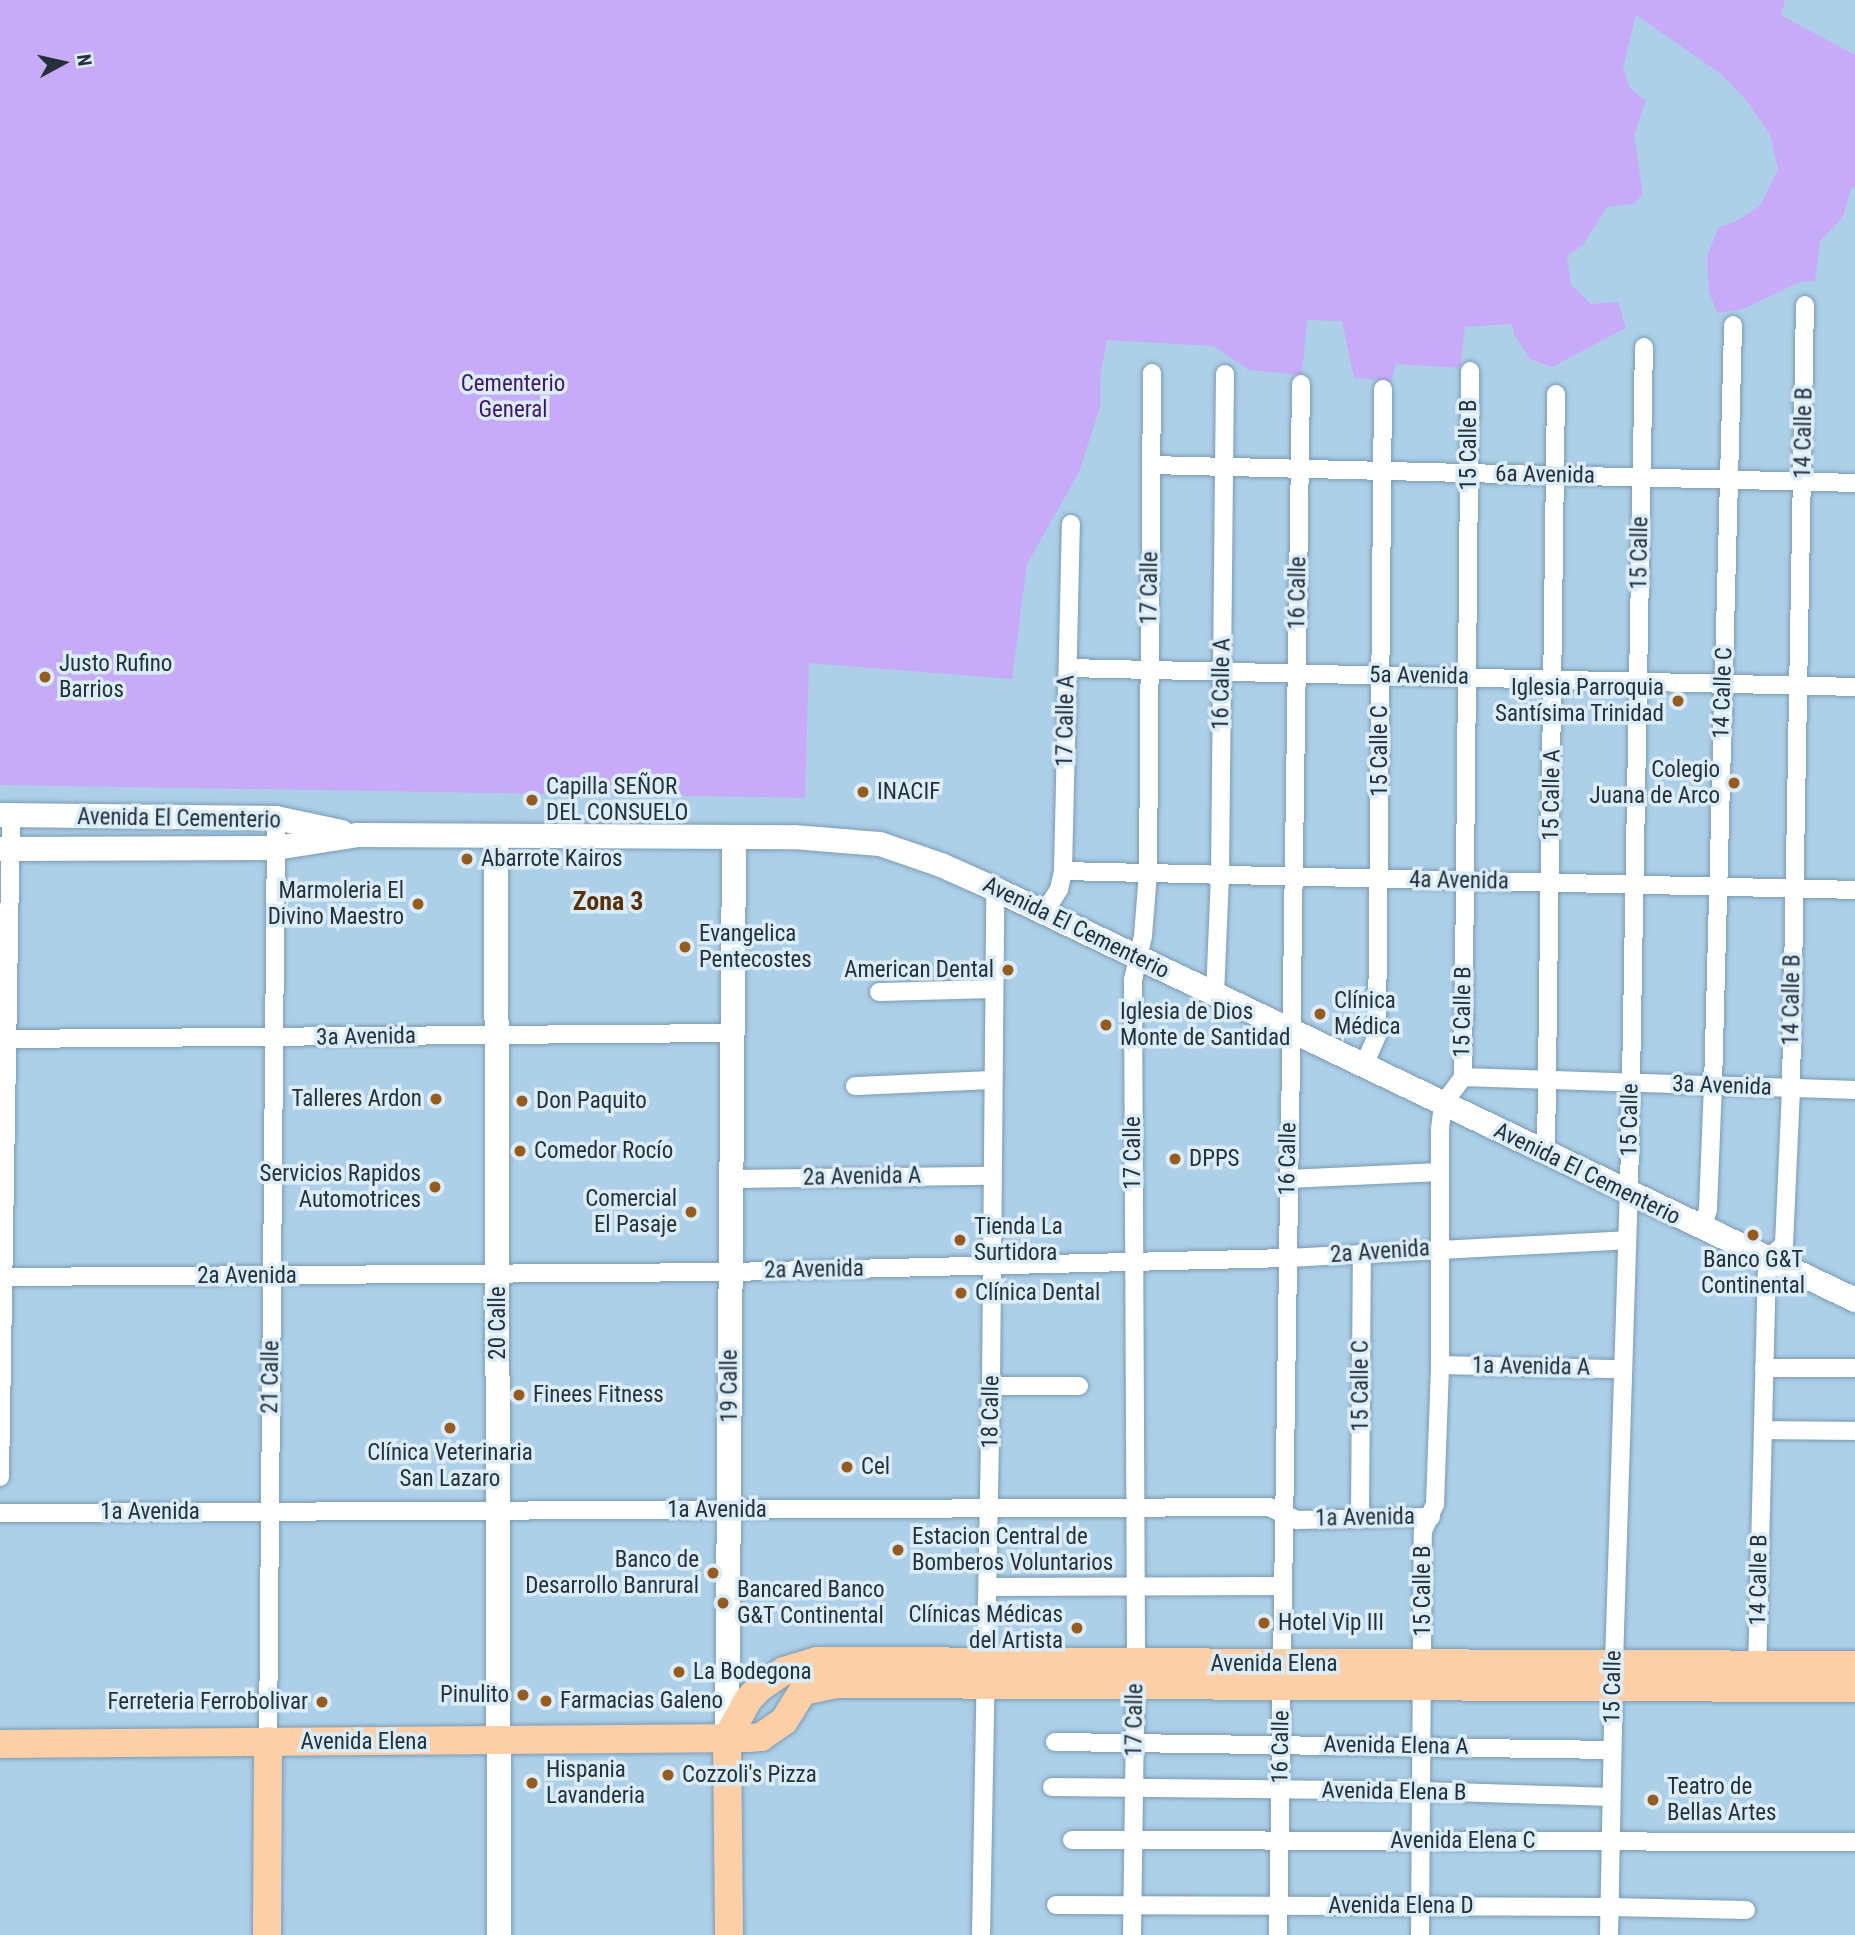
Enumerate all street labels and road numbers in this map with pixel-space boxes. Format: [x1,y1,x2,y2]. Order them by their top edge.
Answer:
street label: 14 Calle B [1789,387,1819,479]
street label: 15 Calle B [1455,399,1483,491]
street label: 6a Avenida [1495,460,1595,490]
street label: 15 Calle [1626,516,1654,590]
street label: 17 Calle [1136,551,1164,625]
street label: 16 Calle [1284,556,1312,630]
street label: 16 Calle A [1207,638,1237,730]
street label: 14 Calle C [1708,647,1738,739]
street label: 5a Avenida [1369,661,1469,691]
street label: 17 Calle A [1051,675,1081,767]
street label: 15 Calle C [1366,705,1394,797]
street label: 15 Calle A [1537,749,1567,841]
street label: Avenida El Cementerio [77,803,281,835]
street label: 4a Avenida [1409,866,1509,896]
street label: Avenida El Cementerio [978,871,1174,985]
street label: 14 Calle B [1777,954,1807,1046]
street label: 15 Calle B [1448,966,1478,1058]
street label: 3a Avenida [316,1022,416,1052]
street label: 3a Avenida [1672,1070,1772,1102]
street label: 15 Calle [1616,1083,1644,1157]
street label: 17 Calle [1119,1116,1147,1190]
street label: Avenida El Cementerio [1489,1117,1685,1231]
street label: 16 Calle [1274,1122,1302,1196]
street label: 2a Avenida A [803,1162,921,1192]
street label: 2a Avenida [1329,1235,1431,1269]
street label: 2a Avenida [764,1255,864,1285]
street label: 2a Avenida [197,1262,297,1290]
street label: 20 Calle [484,1286,512,1360]
street label: 21 Calle [257,1340,285,1414]
street label: 15 Calle C [1347,1340,1375,1432]
street label: 19 Calle [716,1349,744,1423]
street label: 1a Avenida A [1472,1352,1590,1382]
street label: 18 Calle [977,1375,1005,1449]
street label: 1a Avenida [667,1496,767,1524]
street label: 1a Avenida [100,1498,200,1526]
street label: 1a Avenida [1315,1503,1415,1533]
street label: 14 Calle B [1744,1534,1774,1626]
street label: 15 Calle B [1409,1545,1437,1637]
street label: Avenida Elena [1211,1650,1337,1678]
street label: 15 Calle [1599,1650,1627,1724]
street label: 17 Calle [1121,1683,1149,1757]
street label: 16 Calle [1267,1710,1295,1784]
street label: Avenida Elena [301,1728,427,1756]
street label: Avenida Elena A [1323,1731,1469,1761]
street label: Avenida Elena B [1321,1777,1467,1807]
street label: Avenida Elena C [1390,1827,1536,1855]
street label: Avenida Elena D [1328,1892,1474,1920]

